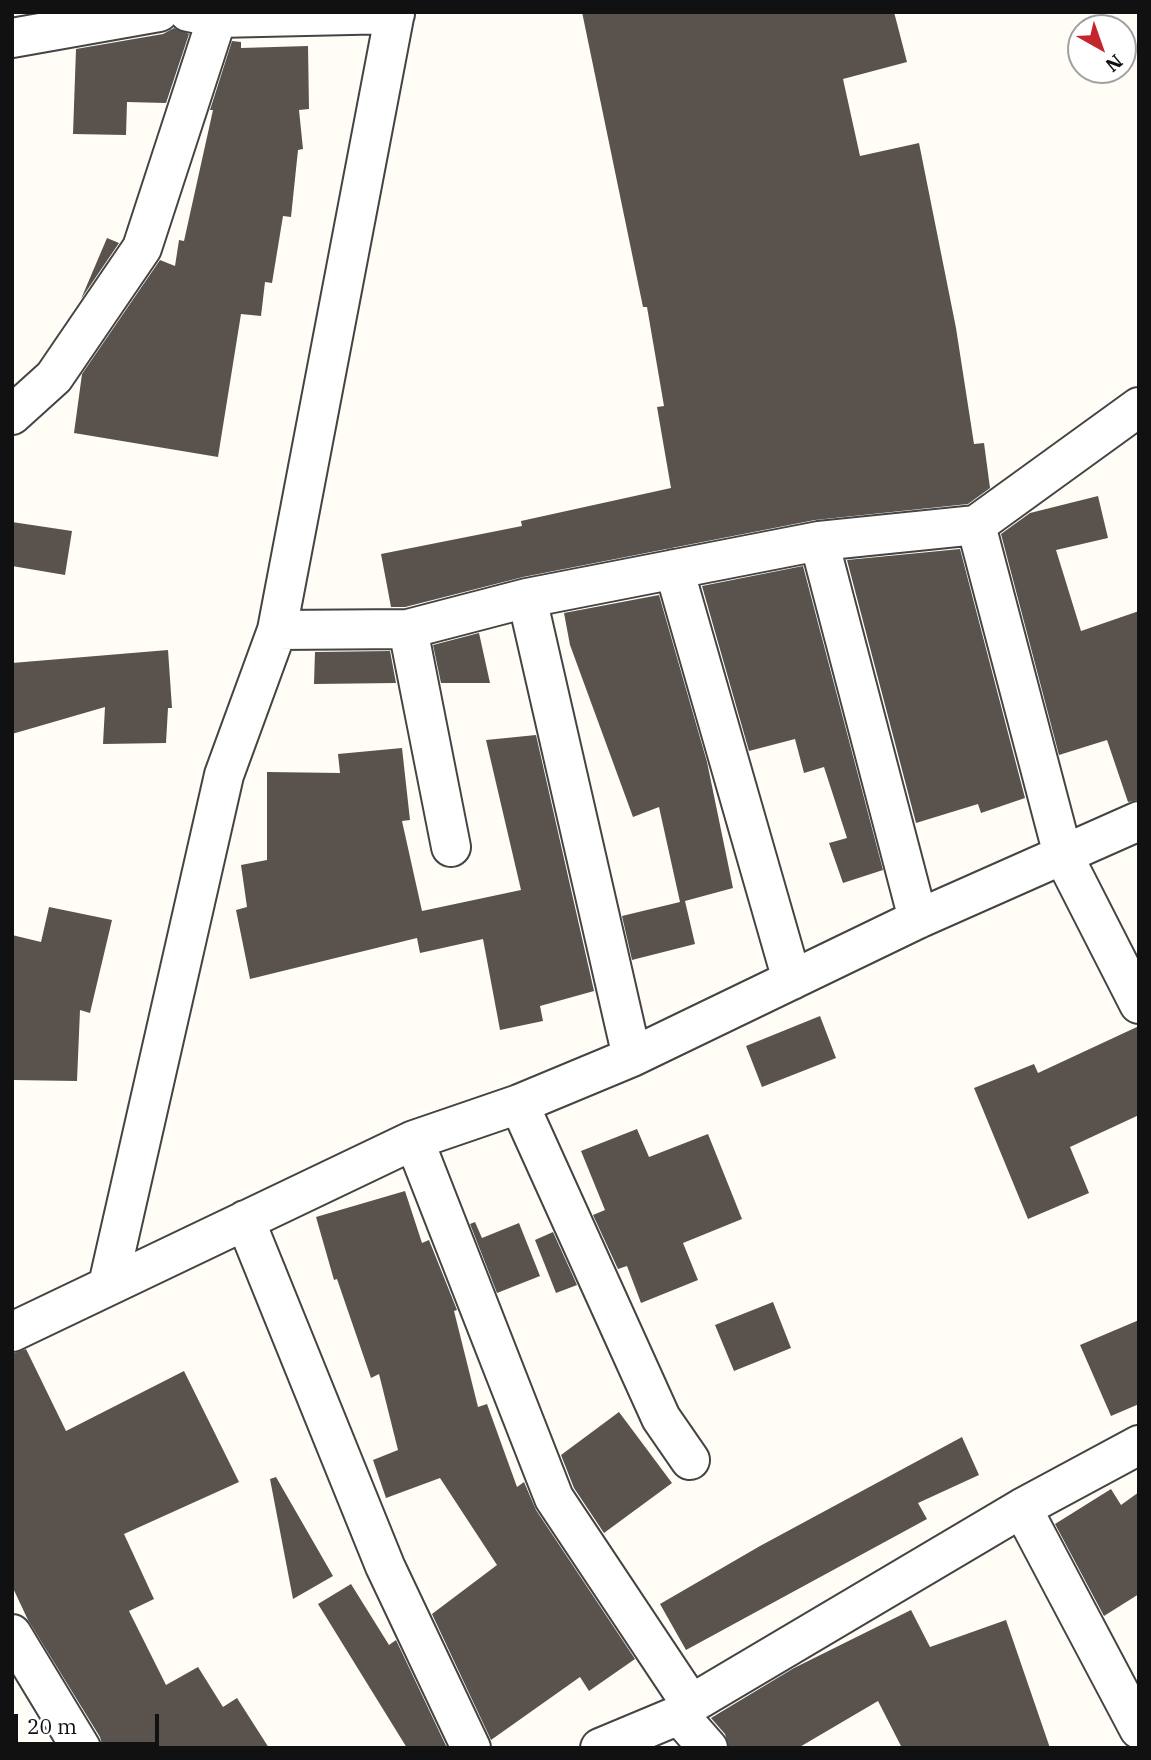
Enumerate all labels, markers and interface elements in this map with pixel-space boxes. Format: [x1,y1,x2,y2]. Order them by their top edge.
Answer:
north arrow [1067,14,1137,84]
text: N [1101,50,1128,78]
scale bar [18,1700,163,1744]
text: 20 m [27,1712,77,1740]

